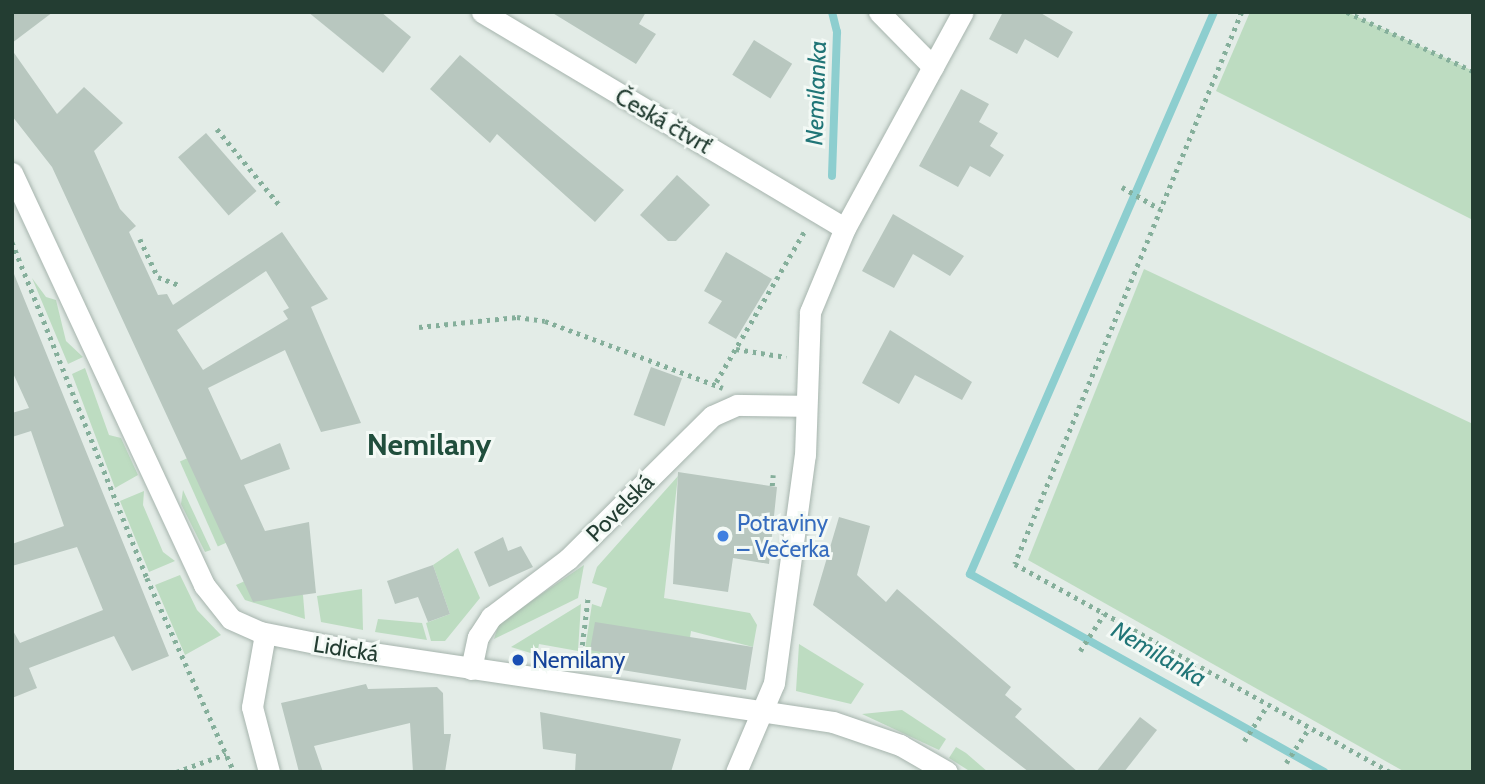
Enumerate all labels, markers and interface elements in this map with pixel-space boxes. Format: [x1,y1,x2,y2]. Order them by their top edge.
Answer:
water label: Nemilanka [800,40,832,146]
street label: Česká čtvrť [610,82,716,160]
district label: Nemilany [367,427,491,463]
street label: Povelská [580,468,660,548]
place label: Potraviny – Večerka [737,509,830,563]
marker: Potraviny – Večerka [715,528,731,544]
water label: Nemilanka [1106,615,1212,693]
street label: Lidická [311,630,381,668]
place label: Nemilany [532,646,625,674]
marker: Nemilany [510,652,526,668]

